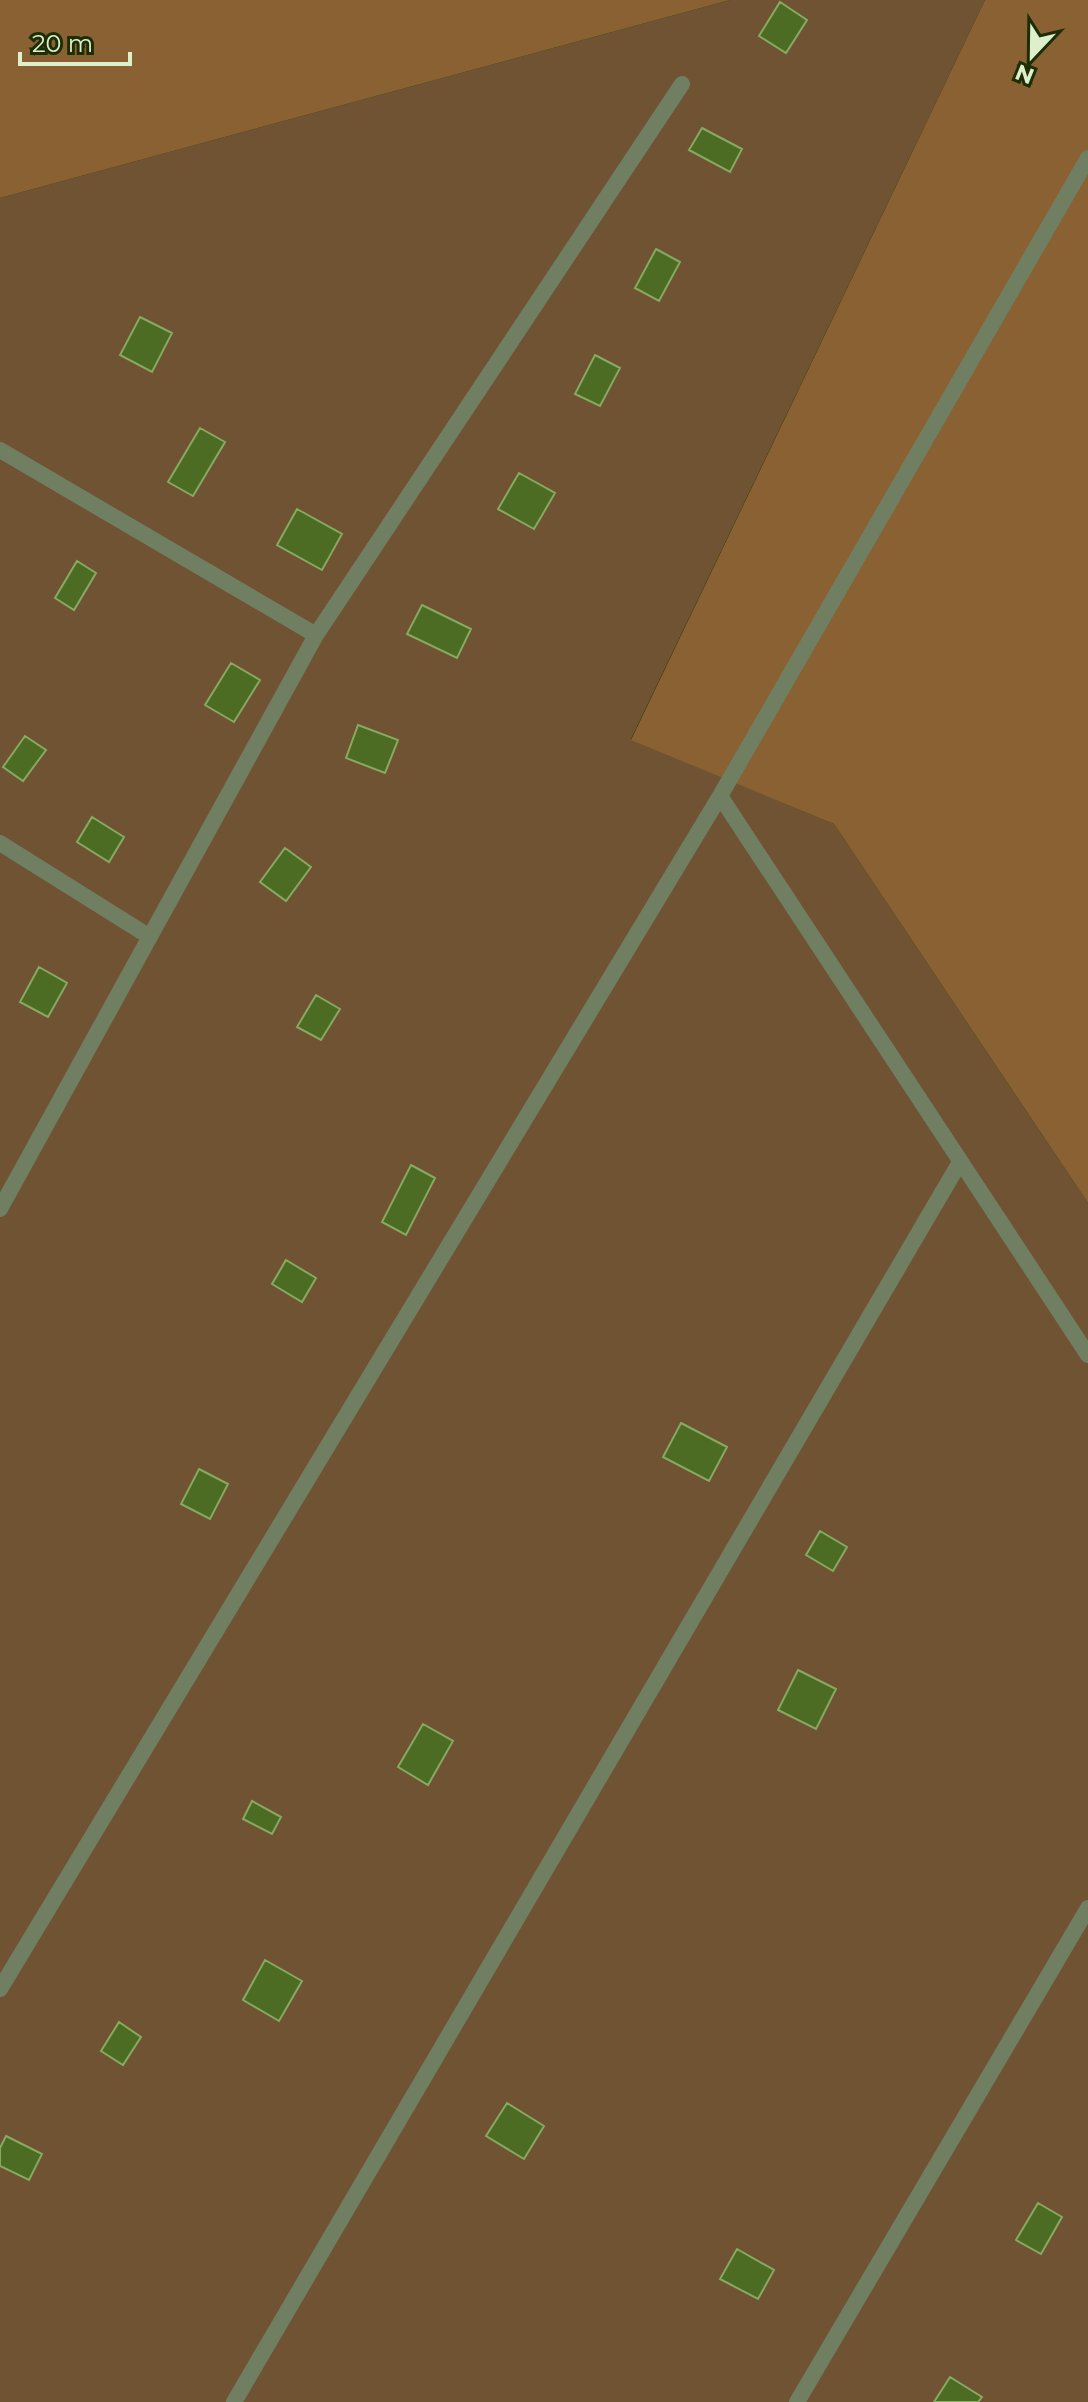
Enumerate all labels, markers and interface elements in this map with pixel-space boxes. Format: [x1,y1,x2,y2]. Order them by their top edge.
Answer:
scale bar [20,16,130,66]
north arrow [992,16,1072,96]
text: 20 m [32,29,93,58]
text: N [1011,58,1038,90]

